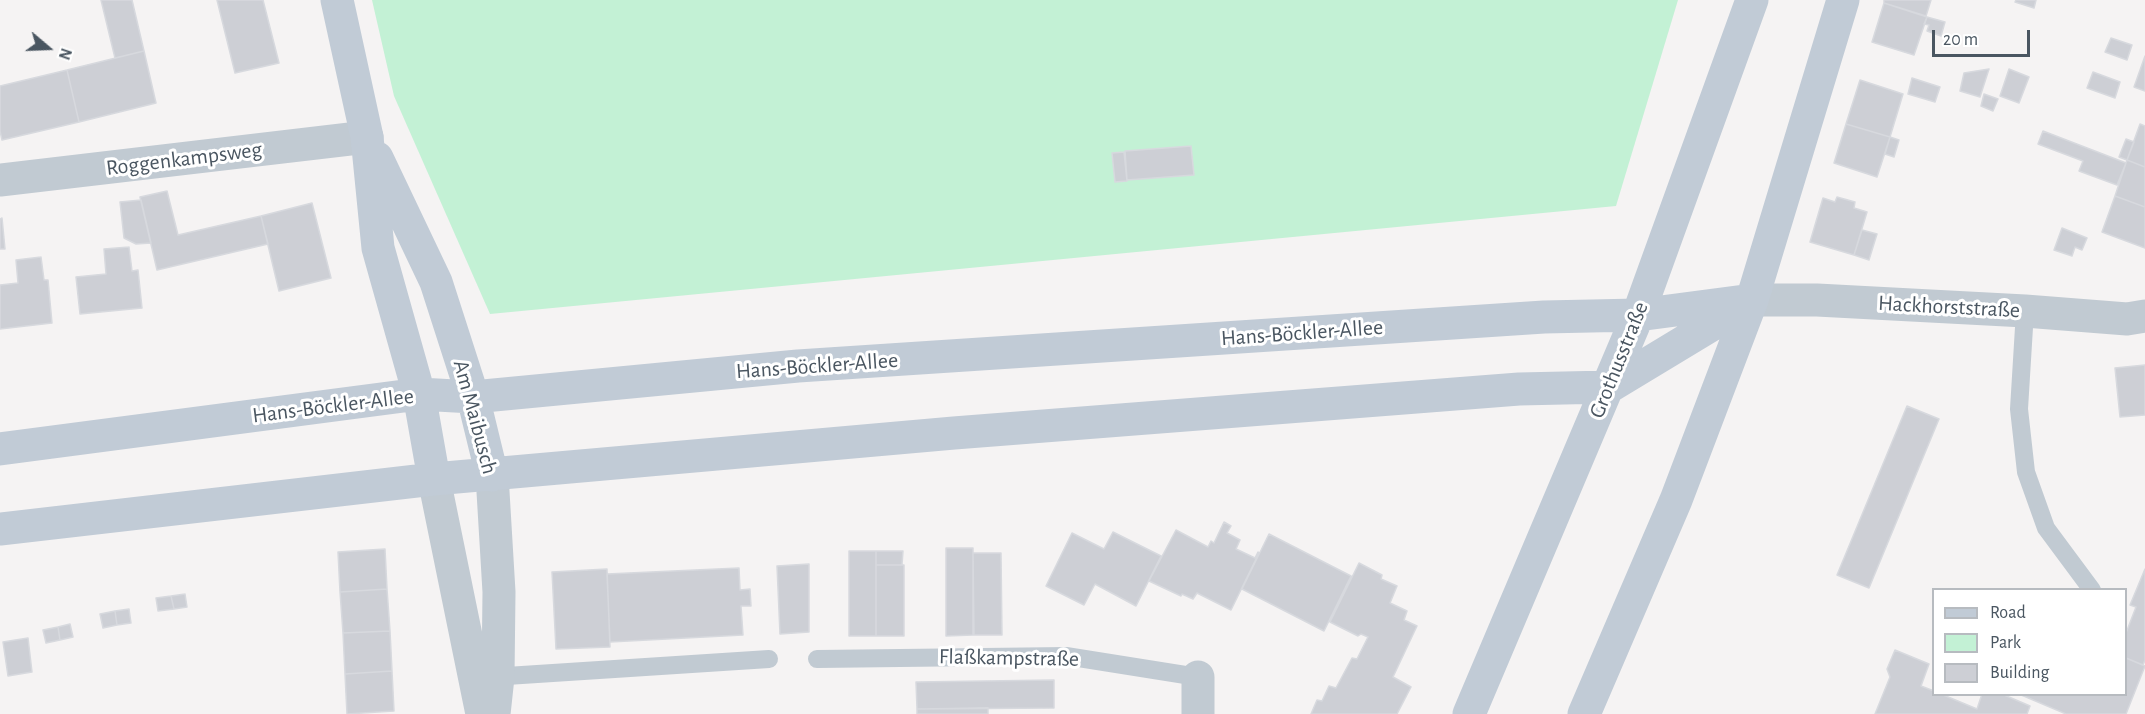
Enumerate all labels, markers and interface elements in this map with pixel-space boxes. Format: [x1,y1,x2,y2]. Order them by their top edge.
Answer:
north arrow [18,18,78,78]
scale bar [1935,18,2032,56]
text: 20 m [1943,31,1978,49]
text: N [56,46,74,62]
street label: Roggenkampsweg [105,136,263,182]
street label: Hackhorststraße [1877,290,2021,324]
street label: Grothusstraße [1584,298,1654,422]
street label: Hans-Böckler-Allee [1220,314,1384,352]
street label: Hans-Böckler-Allee [735,347,899,385]
street label: Am Maibusch [447,357,503,477]
street label: Hans-Böckler-Allee [251,383,415,429]
legend [1932,588,2127,696]
text: Road [1990,604,2026,622]
text: Park [1990,634,2021,652]
street label: Flaßkampstraße [939,644,1079,672]
text: Building [1990,664,2049,682]

